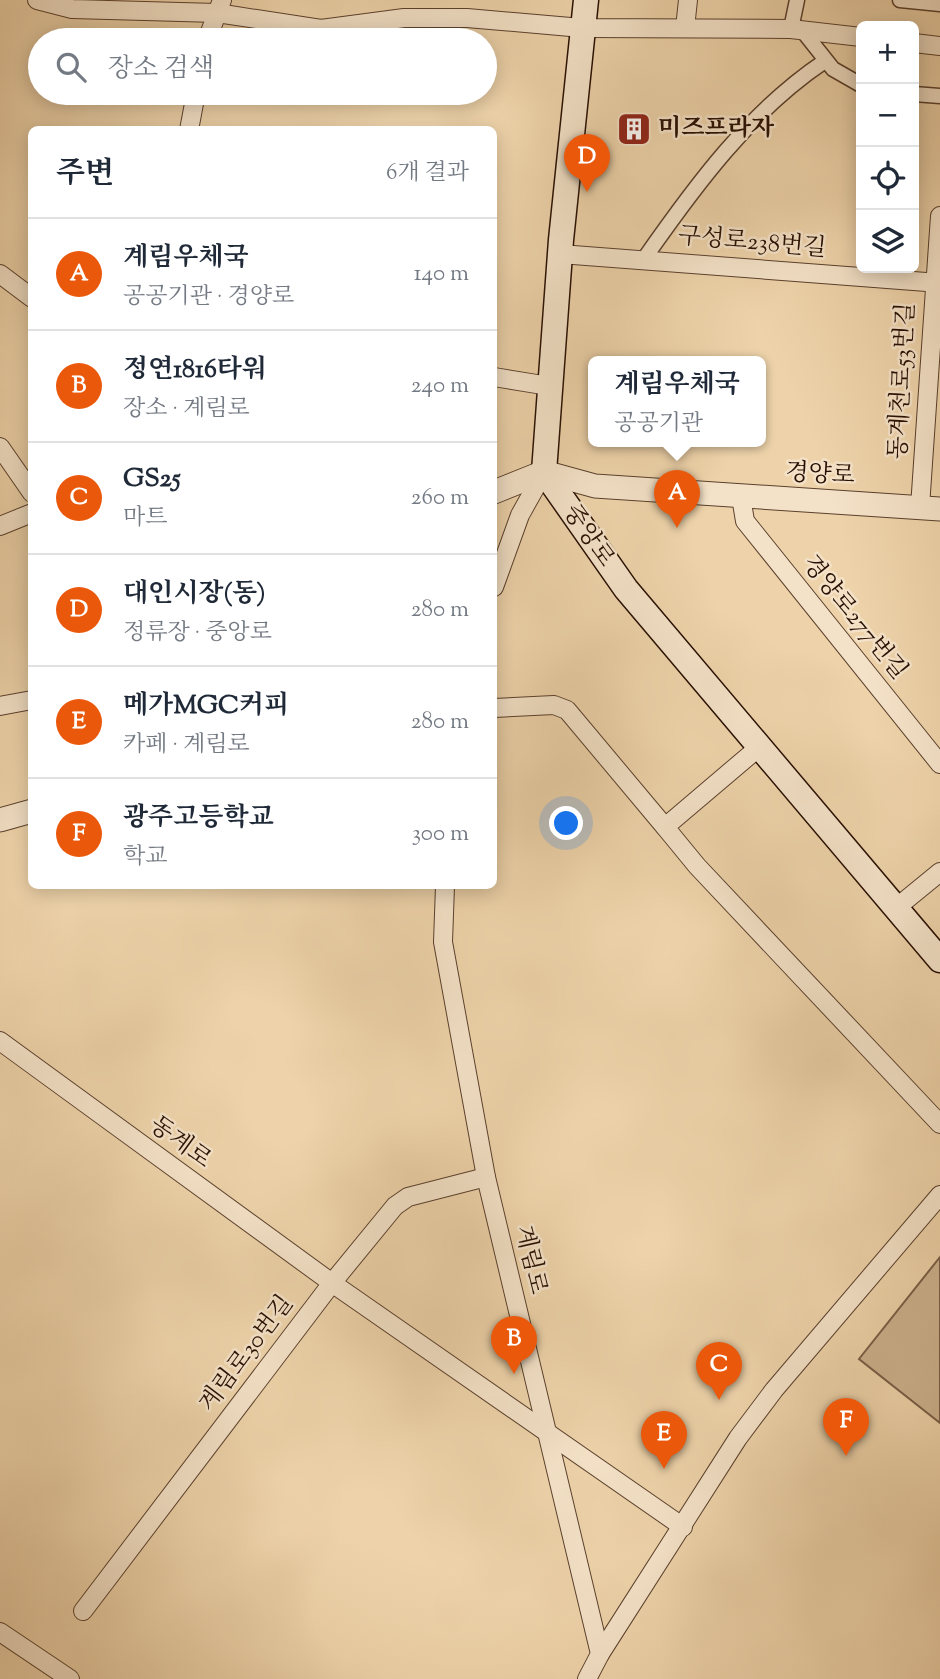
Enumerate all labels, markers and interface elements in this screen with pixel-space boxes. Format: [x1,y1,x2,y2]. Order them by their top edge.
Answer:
map controls [856,21,919,273]
button: + [856,21,919,84]
search box [28,28,497,105]
icon: search [52,48,90,86]
text: 장소 검색 [108,51,214,88]
button: − [856,84,919,147]
building icon: 미즈프라자 [615,110,653,148]
place label: 미즈프라자 [658,112,775,146]
pin: D [564,134,610,192]
button: locate [856,147,919,210]
text: 주변 [56,153,114,196]
text: 6개 결과 [386,157,469,190]
button: layers [856,210,919,273]
street label: 구성로238번길 [676,220,828,266]
text: 계림우체국 [123,240,249,277]
text: A [70,258,88,291]
text: 140 m [414,258,469,291]
text: 공공기관 · 경양로 [123,281,294,314]
street label: 동계천로53번길 [882,302,924,460]
text: 정연1816타워 [123,352,267,389]
popup [588,356,766,447]
text: 계림우체국 [614,367,740,404]
text: B [72,370,86,403]
text: 240 m [411,370,469,403]
text: 장소 · 계림로 [123,393,250,426]
text: 공공기관 [614,408,703,441]
street label: 경양로 [784,456,856,494]
text: GS25 [123,461,181,498]
pin: A [654,470,700,528]
text: C [70,482,88,515]
text: 260 m [411,482,469,515]
street label: 중앙로 [554,498,622,574]
text: 마트 [123,502,167,535]
street label: 경양로277번길 [793,549,915,687]
text: 대인시장(동) [123,576,266,613]
text: D [70,594,88,627]
text: 280 m [411,594,469,627]
text: 정류장 · 중앙로 [123,617,272,650]
text: 메가MGC커피 [123,688,289,725]
text: E [72,706,86,739]
text: 280 m [411,706,469,739]
text: 카페 · 계림로 [123,729,250,762]
text: 광주고등학교 [123,800,274,837]
your location [549,806,583,840]
text: F [73,818,85,851]
text: 300 m [412,818,469,851]
text: 학교 [123,841,167,874]
street label: 동계로 [142,1109,218,1177]
street label: 계림로 [506,1222,554,1298]
street label: 계림로30번길 [192,1289,302,1419]
pin: B [491,1316,537,1374]
pin: C [696,1342,742,1400]
pin: F [823,1398,869,1456]
pin: E [641,1411,687,1469]

